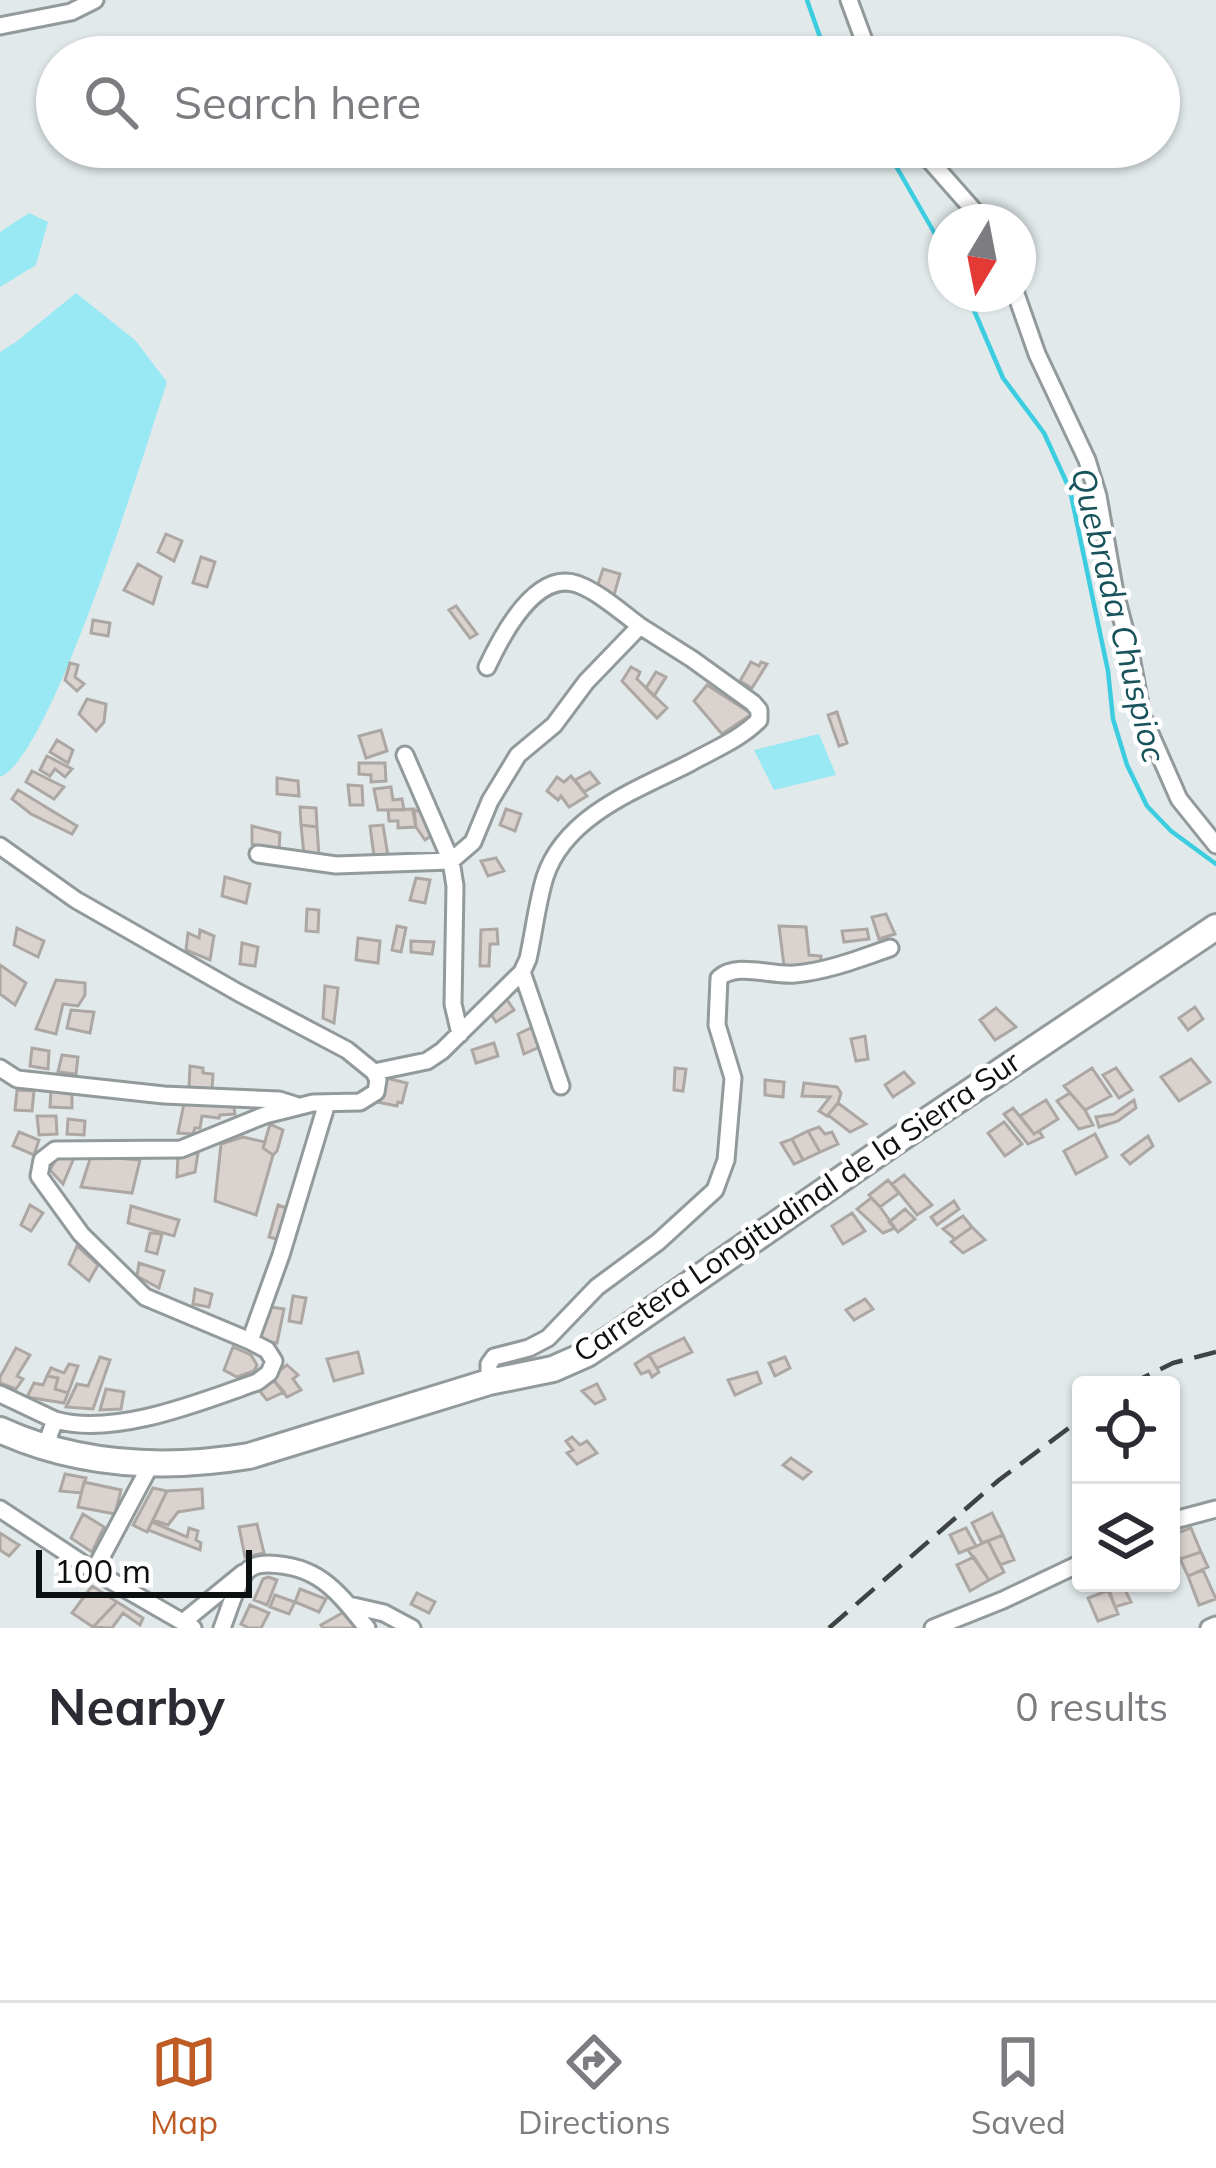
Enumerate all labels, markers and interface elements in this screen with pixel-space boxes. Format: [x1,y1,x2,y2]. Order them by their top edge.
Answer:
search box [36,36,1180,168]
icon: search [78,69,144,135]
text: Search here [174,74,421,130]
north arrow [928,204,1036,312]
water label: Quebrada Chuspioc [1063,463,1176,766]
street label: Carretera Longitudinal de la Sierra Sur [566,1042,1027,1370]
map controls [1072,1376,1180,1592]
button: locate [1072,1376,1180,1484]
button: layers [1072,1484,1180,1592]
scale bar [36,1544,252,1597]
text: 100 m [54,1550,151,1591]
text: Nearby [48,1674,225,1738]
text: 0 results [1015,1682,1168,1731]
tab: Map [150,2029,218,2142]
tab: Directions [518,2029,671,2142]
tab: Saved [971,2029,1066,2142]

